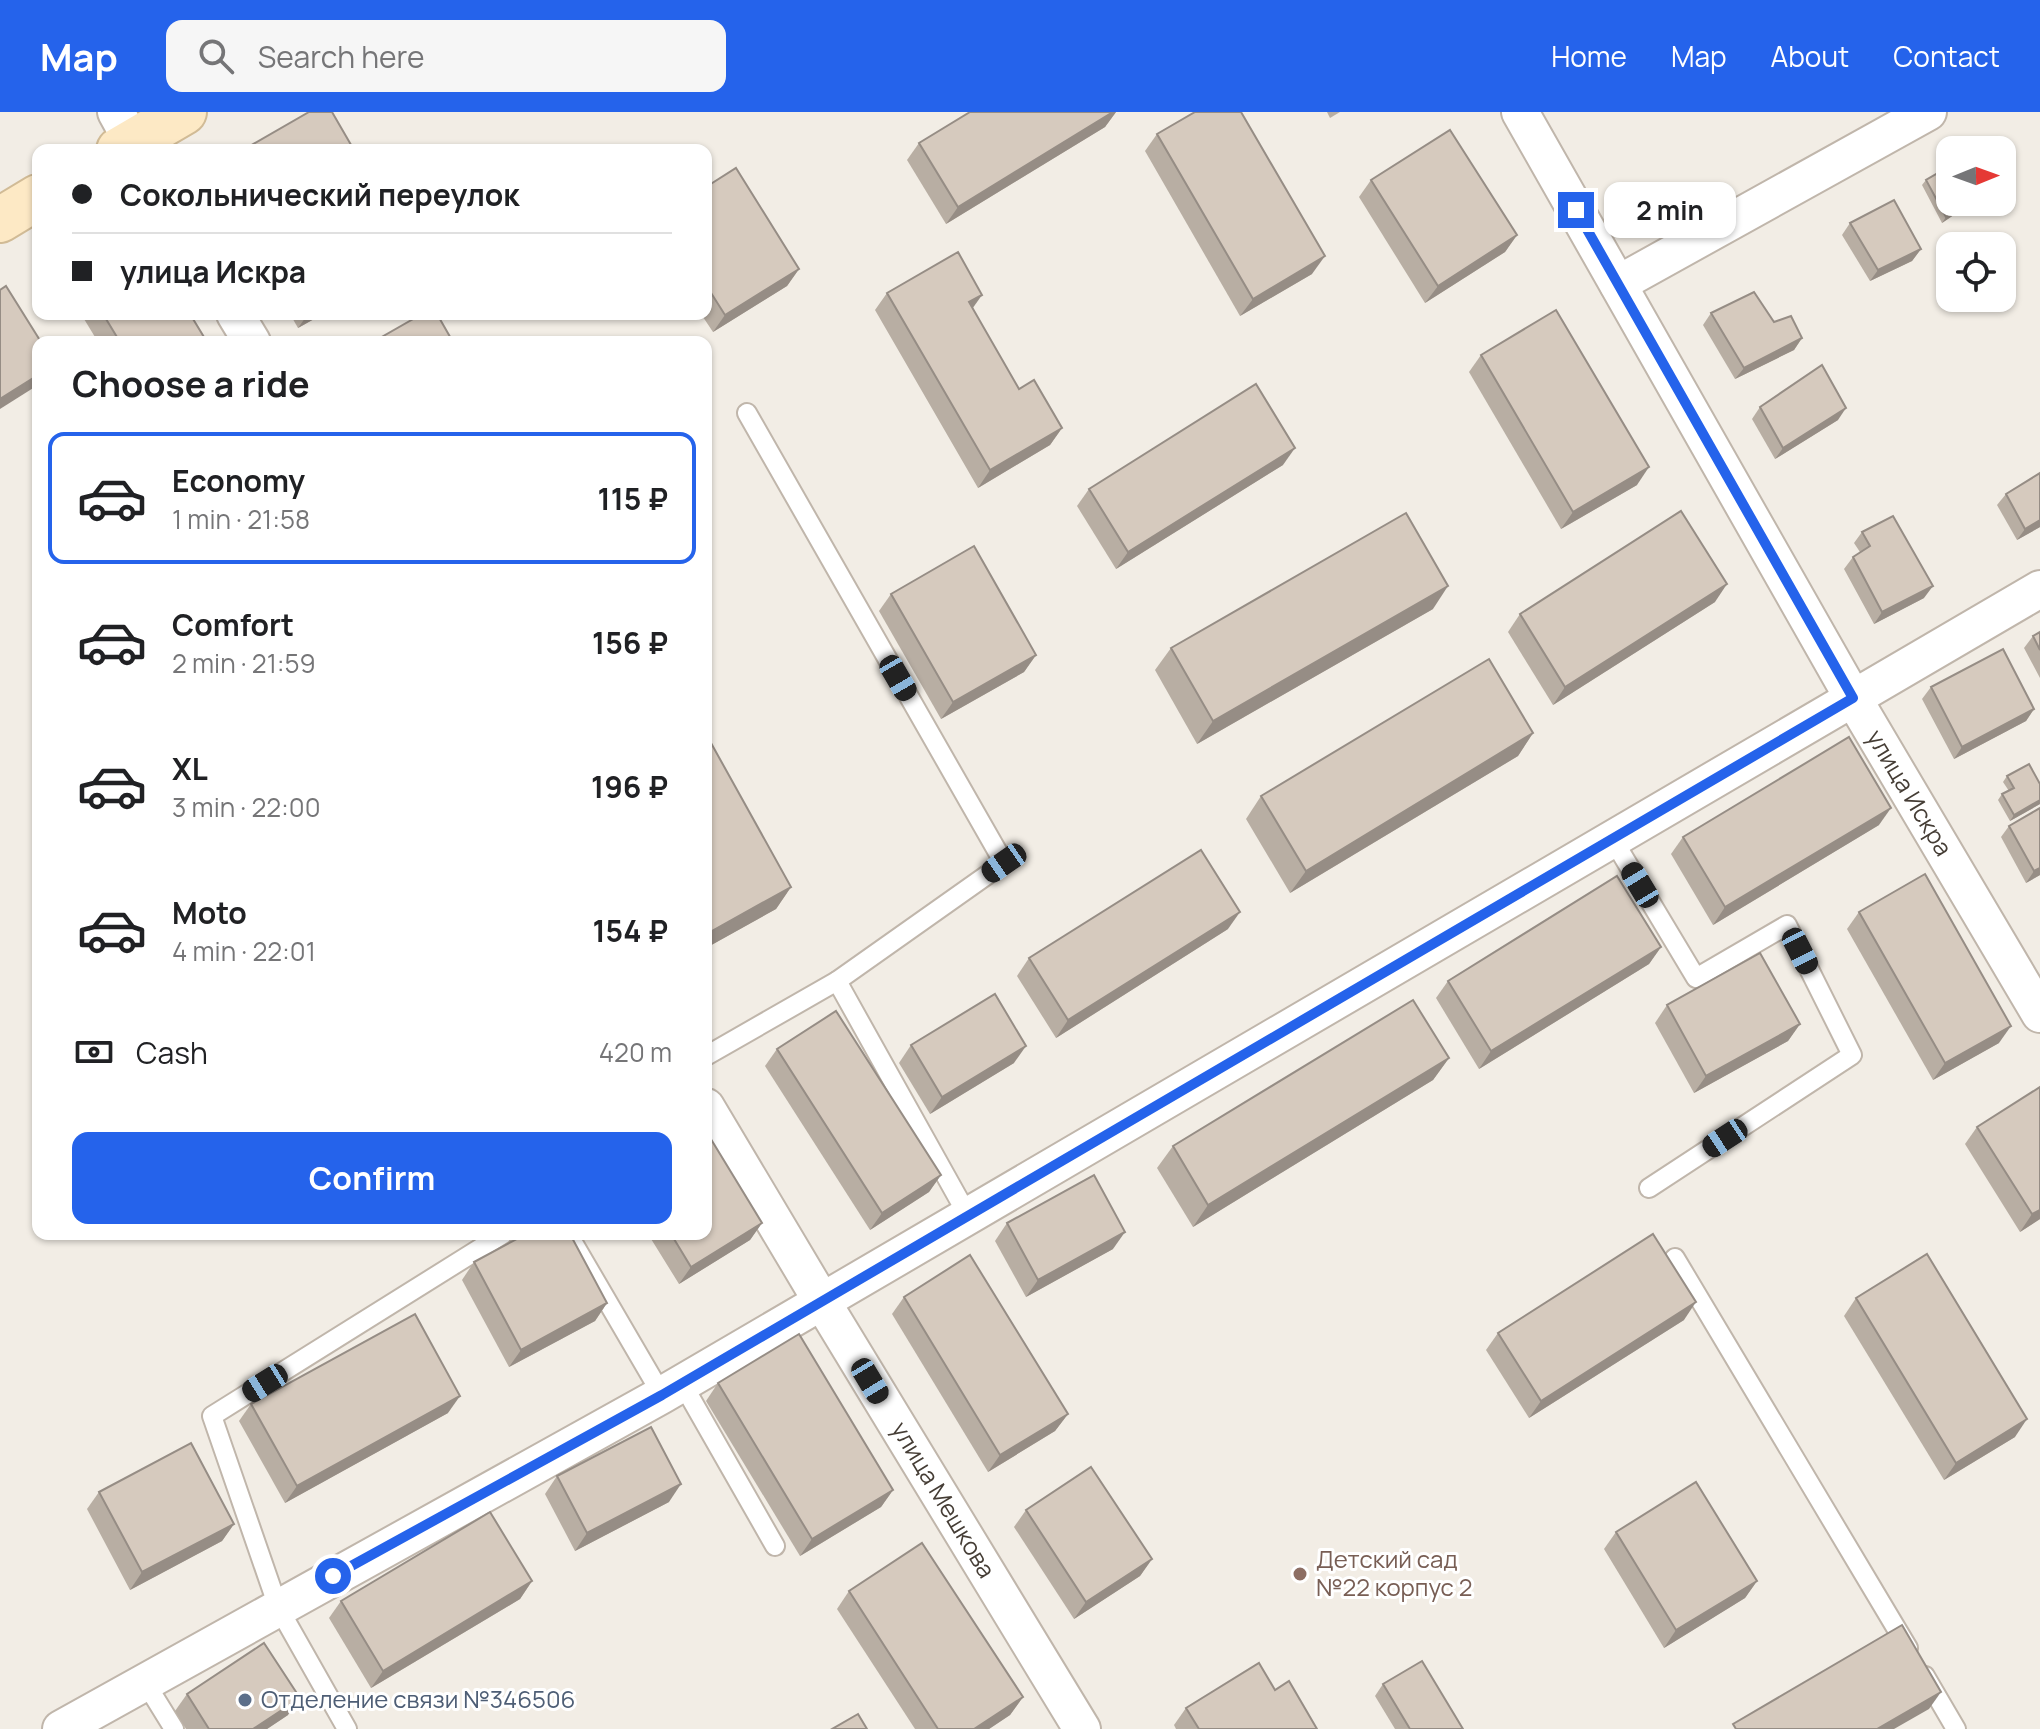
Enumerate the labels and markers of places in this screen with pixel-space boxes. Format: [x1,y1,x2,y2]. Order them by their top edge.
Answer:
place label: Детский сад №22 корпус 2 [1316,1542,1472,1603]
marker: Детский сад №22 корпус 2 [1291,1565,1309,1583]
place label: Отделение связи №346506 [261,1682,575,1715]
marker: Отделение связи №346506 [236,1691,254,1709]

